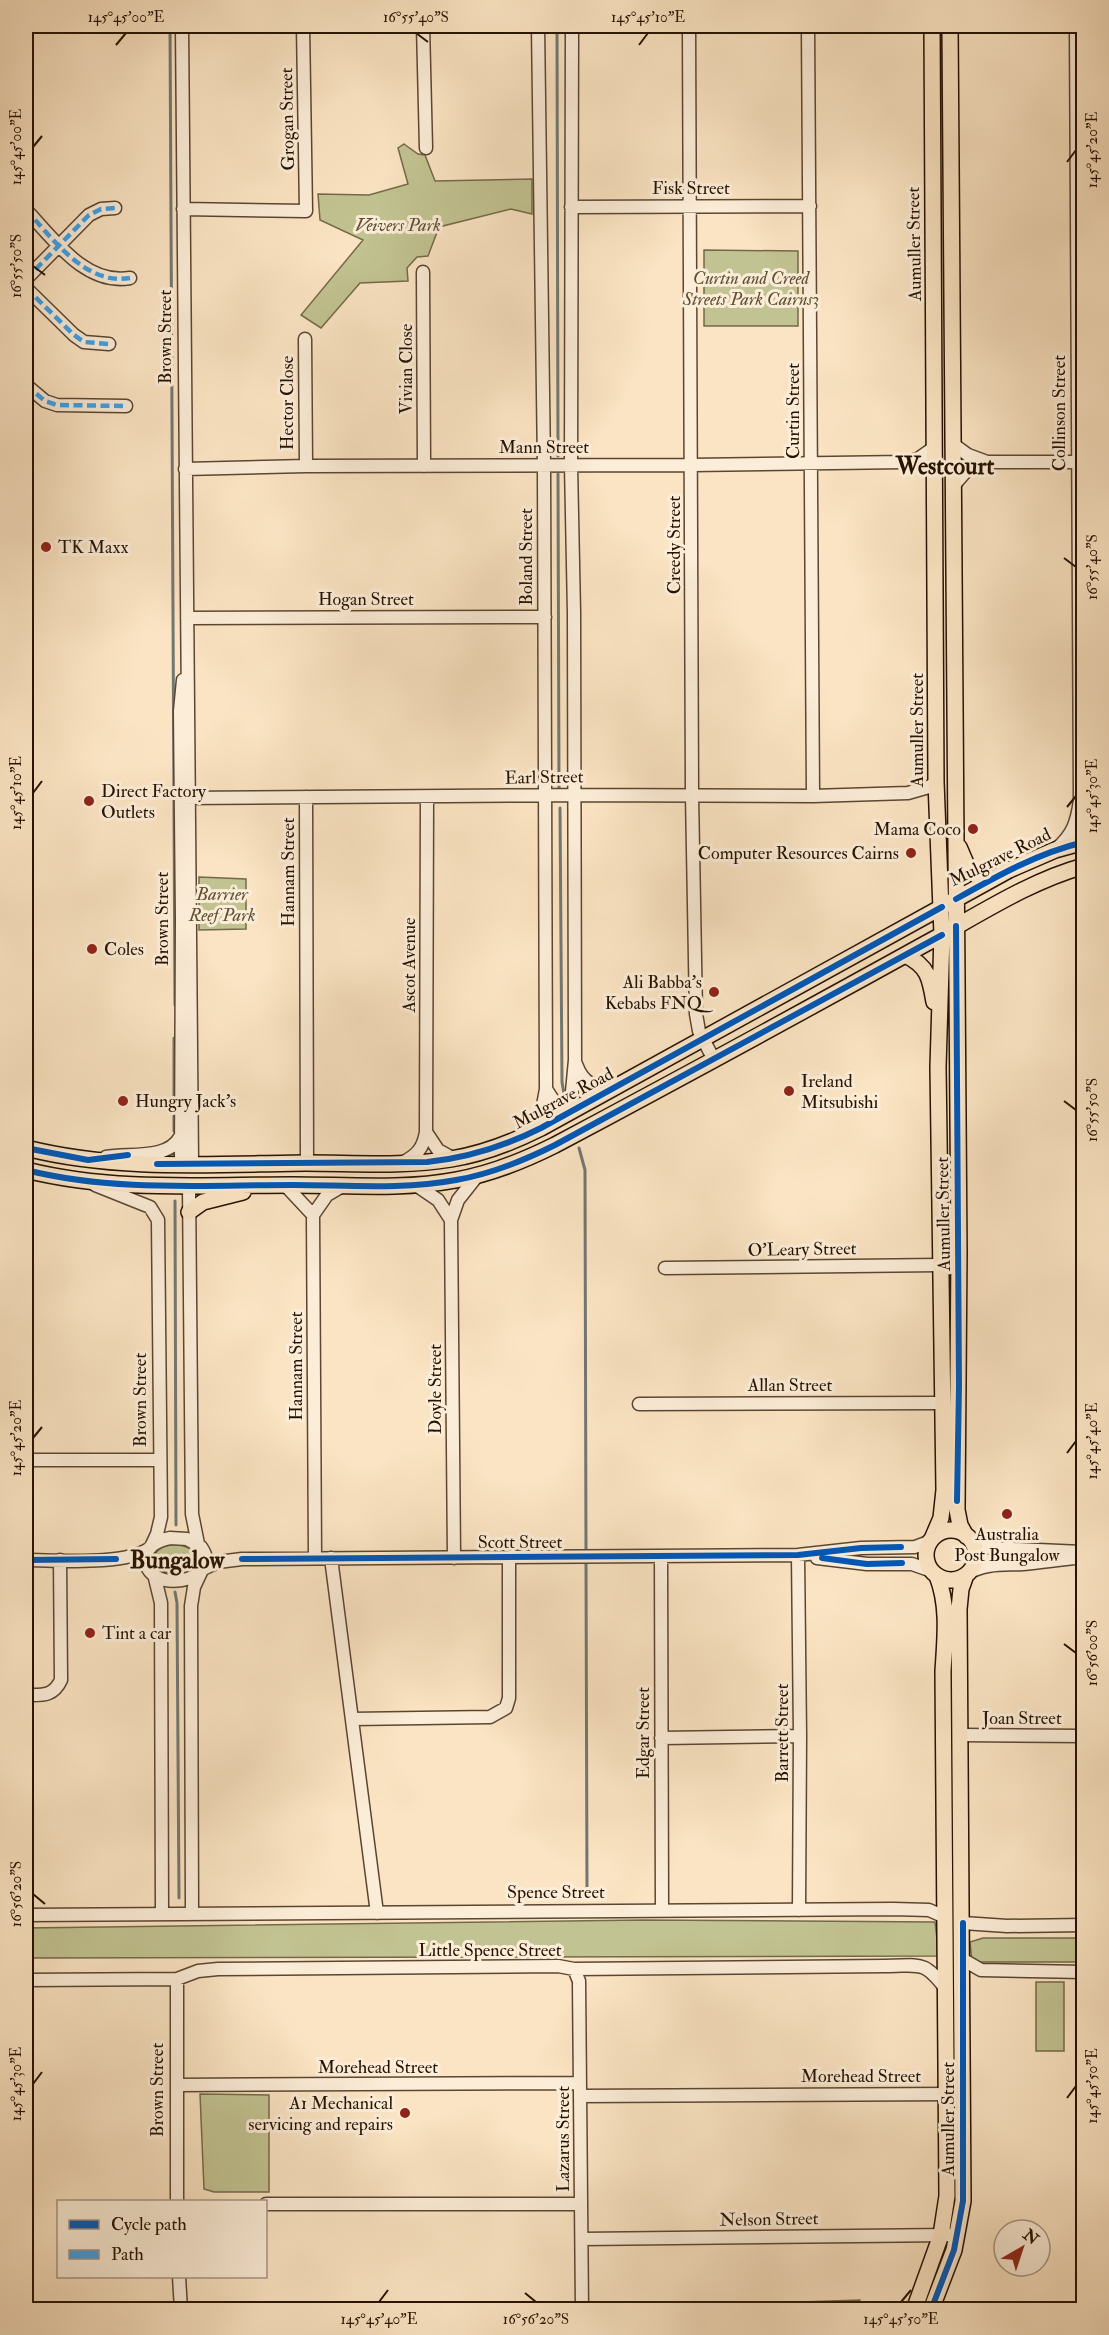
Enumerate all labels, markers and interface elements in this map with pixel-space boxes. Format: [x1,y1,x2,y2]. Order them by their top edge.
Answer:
text: 145°45'00"E [88,8,164,27]
text: 16°55'40"S [383,8,449,27]
text: 145°45'10"E [611,8,685,27]
street label: Grogan Street [275,67,300,171]
text: 145°45'00"E [7,109,26,185]
text: 145°45'20"E [1083,112,1102,188]
street label: Fisk Street [652,177,730,200]
street label: Aumuller Street [902,186,927,302]
park label: Veivers Park [355,214,441,237]
text: 16°55'50"S [7,234,26,298]
park label: Curtin and Creed Streets Park Cairns3 [682,267,819,311]
street label: Brown Street [154,290,177,384]
street label: Vivian Close [395,323,418,414]
street label: Hector Close [276,355,299,450]
street label: Collinson Street [1048,355,1071,471]
street label: Curtin Street [782,363,805,459]
street label: Mann Street [499,436,589,459]
district label: Westcourt [895,451,994,482]
street label: Creedy Street [663,496,686,594]
street label: Boland Street [515,508,538,606]
text: 16°55'40"S [1083,534,1102,600]
place label: TK Maxx [58,536,128,559]
marker: TK Maxx [39,540,53,554]
street label: Hogan Street [318,588,414,611]
street label: Aumuller Street [906,673,929,788]
text: 145°45'10"E [7,756,26,830]
text: 145°45'30"E [1083,758,1102,833]
street label: Earl Street [504,765,584,790]
place label: Direct Factory Outlets [101,780,207,824]
marker: Direct Factory Outlets [82,794,96,808]
street label: Hannam Street [277,817,300,927]
place label: Mama Coco [873,818,961,841]
marker: Mama Coco [966,822,980,836]
street label: Mulgrave Road [946,823,1055,892]
place label: Computer Resources Cairns [698,842,899,865]
marker: Computer Resources Cairns [904,846,918,860]
street label: Brown Street [151,872,174,966]
park label: Barrier Reef Park [188,883,255,927]
street label: Ascot Avenue [398,917,421,1014]
place label: Coles [104,938,144,961]
marker: Coles [85,942,99,956]
place label: Ali Babba's Kebabs FNQ [605,971,714,1015]
marker: Ali Babba's Kebabs FNQ [707,985,721,999]
street label: Mulgrave Road [509,1062,617,1134]
place label: Ireland Mitsubishi [801,1070,878,1114]
text: 16°55'50"S [1083,1078,1102,1142]
marker: Ireland Mitsubishi [782,1084,796,1098]
place label: Hungry Jack's [135,1090,236,1113]
marker: Hungry Jack's [116,1094,130,1108]
street label: Aumuller Street [931,1156,956,1272]
street label: O'Leary Street [747,1237,857,1262]
street label: Hannam Street [285,1311,308,1421]
street label: Doyle Street [424,1344,447,1434]
street label: Brown Street [129,1353,152,1447]
street label: Allan Street [747,1374,832,1397]
text: 145°45'20"E [7,1400,26,1476]
text: 145°45'40"E [1083,1402,1102,1479]
marker: Australia Post Bungalow [1000,1507,1014,1521]
place label: Australia Post Bungalow [954,1523,1061,1567]
street label: Scott Street [478,1531,563,1554]
district label: Bungalow [130,1545,225,1576]
text: 16°56'00"S [1083,1620,1102,1686]
place label: Tint a car [102,1622,172,1645]
marker: Tint a car [83,1626,97,1640]
street label: Barrett Street [771,1683,794,1782]
street label: Edgar Street [632,1687,655,1779]
street label: Joan Street [981,1707,1062,1730]
text: 16°56'20"S [7,1861,26,1927]
street label: Spence Street [507,1881,605,1904]
street label: Little Spence Street [418,1939,562,1962]
street label: Brown Street [146,2043,169,2137]
text: 145°45'30"E [7,2046,26,2121]
text: 145°45'50"E [1083,2048,1102,2124]
street label: Morehead Street [318,2056,438,2079]
street label: Aumuller Street [937,2062,960,2177]
street label: Morehead Street [801,2065,921,2088]
street label: Lazarus Street [552,2086,575,2192]
place label: A1 Mechanical servicing and repairs [248,2092,393,2136]
marker: A1 Mechanical servicing and repairs [398,2106,412,2120]
legend [57,2200,267,2278]
street label: Nelson Street [719,2207,819,2232]
text: Cycle path [111,2213,187,2236]
north arrow [992,2218,1052,2278]
text: N [1018,2224,1043,2250]
text: Path [111,2243,144,2266]
text: 145°45'40"E [341,2310,418,2329]
text: 16°56'20"S [503,2310,569,2329]
text: 145°45'50"E [863,2310,939,2329]

